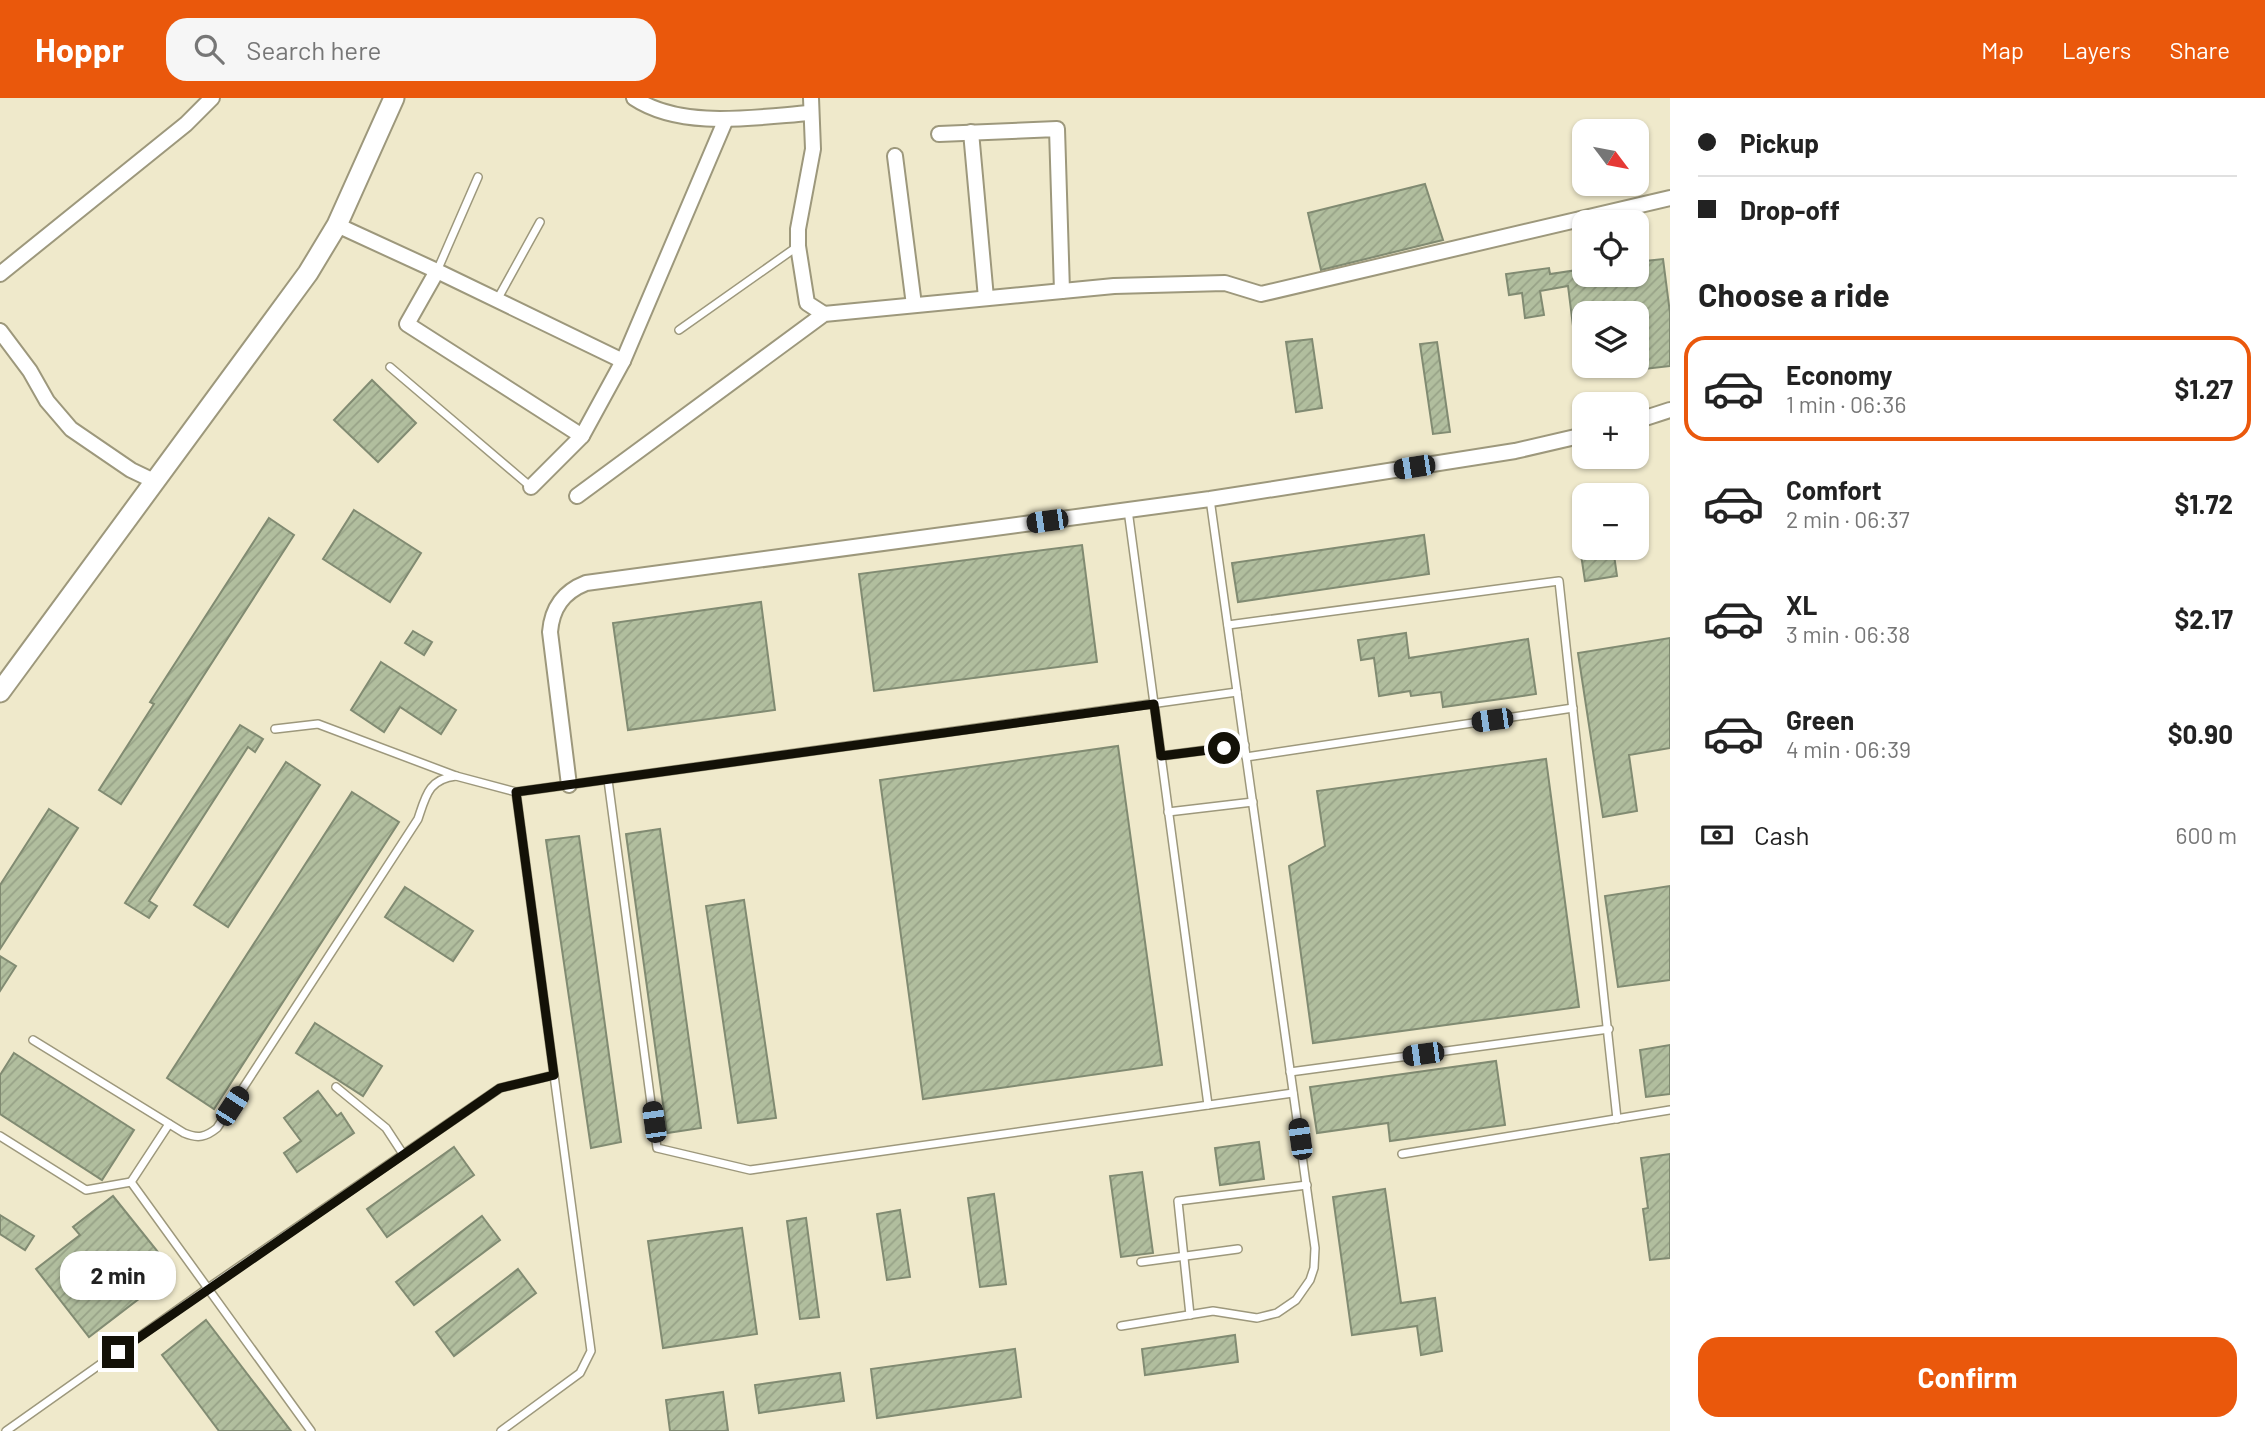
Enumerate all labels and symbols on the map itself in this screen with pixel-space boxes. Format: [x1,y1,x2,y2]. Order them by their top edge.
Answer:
north arrow [1572,119,1648,196]
car [1392,453,1437,481]
car [1025,508,1070,534]
car [1470,707,1515,733]
route start [1208,732,1240,764]
car [1401,1041,1446,1067]
car [212,1083,253,1129]
car [641,1100,668,1144]
car [1287,1117,1314,1161]
callout: 2 min [60,1250,176,1300]
route end [102,1336,134,1368]

